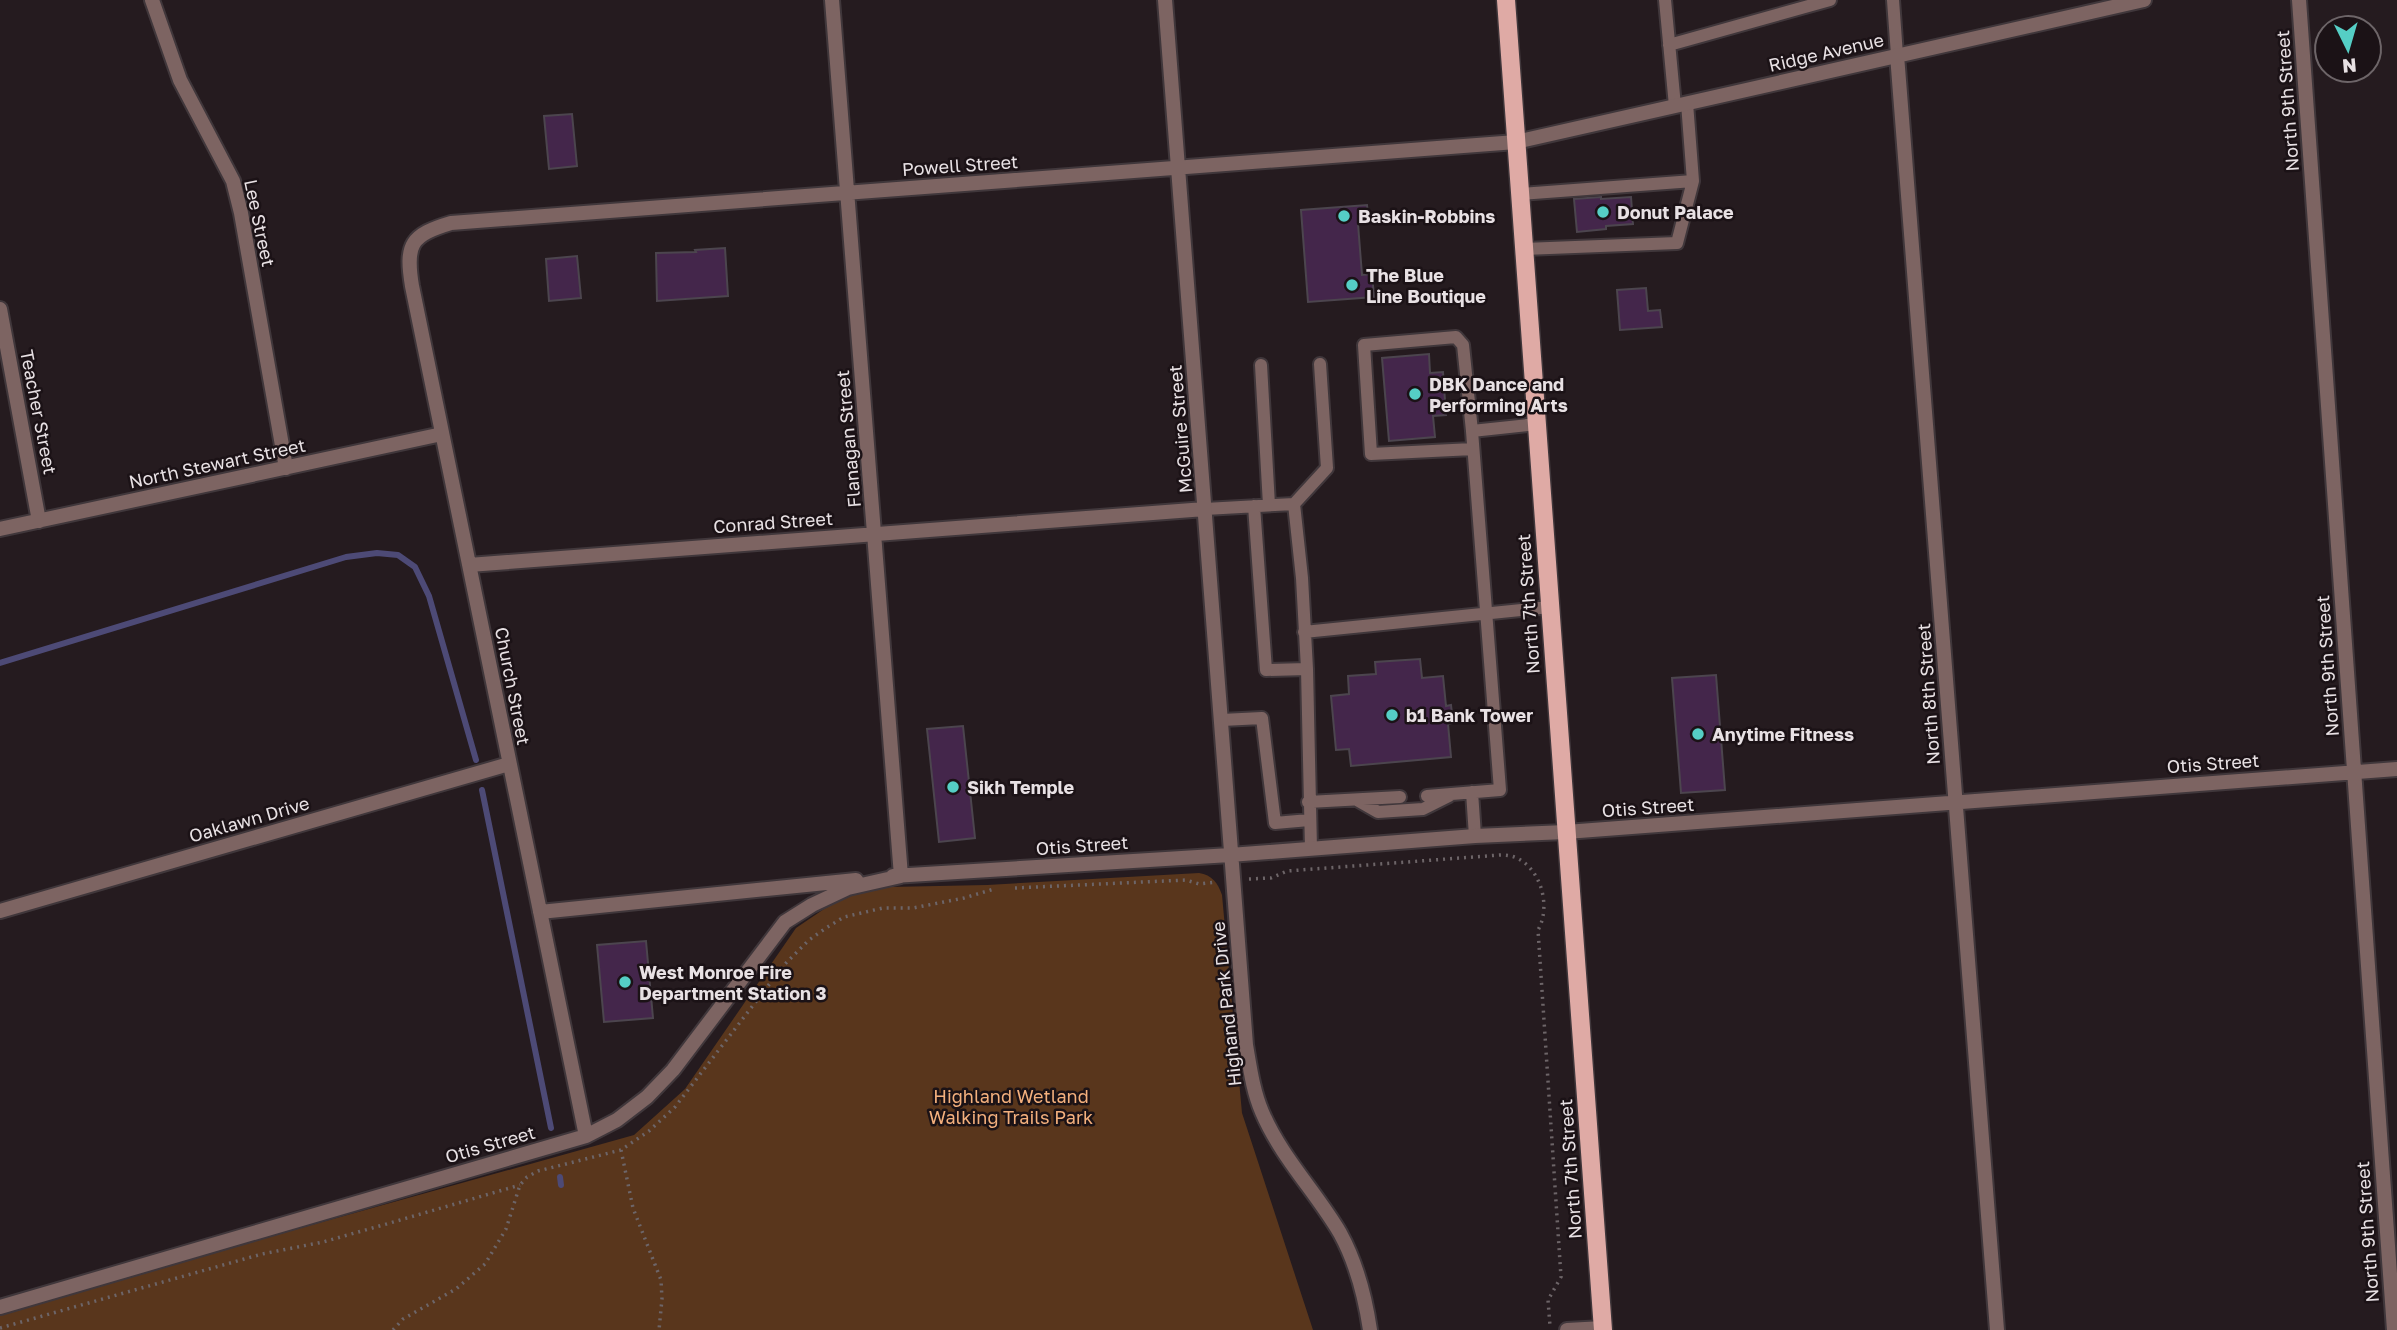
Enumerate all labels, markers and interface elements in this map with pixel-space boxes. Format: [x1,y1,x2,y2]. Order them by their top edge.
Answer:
north arrow [2313,14,2383,84]
street label: Ridge Avenue [1766,28,1886,76]
street label: North 9th Street [2271,30,2303,172]
text: N [2341,54,2358,79]
street label: Powell Street [901,150,1019,180]
street label: Lee Street [240,177,280,269]
place label: Donut Palace [1617,201,1734,223]
marker: Donut Palace [1595,204,1611,220]
place label: Baskin-Robbins [1358,205,1495,227]
marker: Baskin-Robbins [1336,208,1352,224]
place label: The Blue Line Boutique [1366,264,1486,307]
marker: The Blue Line Boutique [1344,277,1360,293]
street label: Teacher Street [16,348,62,476]
street label: McGuire Street [1163,364,1197,494]
street label: Flanagan Street [831,369,865,509]
place label: DBK Dance and Performing Arts [1429,373,1568,416]
marker: DBK Dance and Performing Arts [1407,386,1423,402]
street label: North Stewart Street [127,434,307,492]
street label: Conrad Street [712,507,834,537]
street label: North 7th Street [1512,533,1544,675]
street label: North 9th Street [2311,595,2343,737]
street label: North 8th Street [1912,623,1944,765]
street label: Church Street [491,625,535,747]
place label: b1 Bank Tower [1406,704,1533,726]
marker: b1 Bank Tower [1384,707,1400,723]
place label: Anytime Fitness [1712,723,1854,745]
marker: Anytime Fitness [1690,726,1706,742]
street label: Otis Street [2166,749,2260,777]
place label: Sikh Temple [967,776,1074,798]
marker: Sikh Temple [945,779,961,795]
street label: Oaklawn Drive [186,791,312,847]
street label: Otis Street [1601,793,1695,821]
street label: Otis Street [1035,831,1129,859]
street label: Highand Park Drive [1206,921,1246,1087]
place label: West Monroe Fire Department Station 3 [639,961,826,1004]
marker: West Monroe Fire Department Station 3 [617,974,633,990]
park label: Highland Wetland Walking Trails Park [929,1085,1093,1128]
street label: North 7th Street [1554,1098,1586,1240]
street label: Otis Street [442,1121,538,1167]
street label: North 9th Street [2351,1161,2383,1303]

